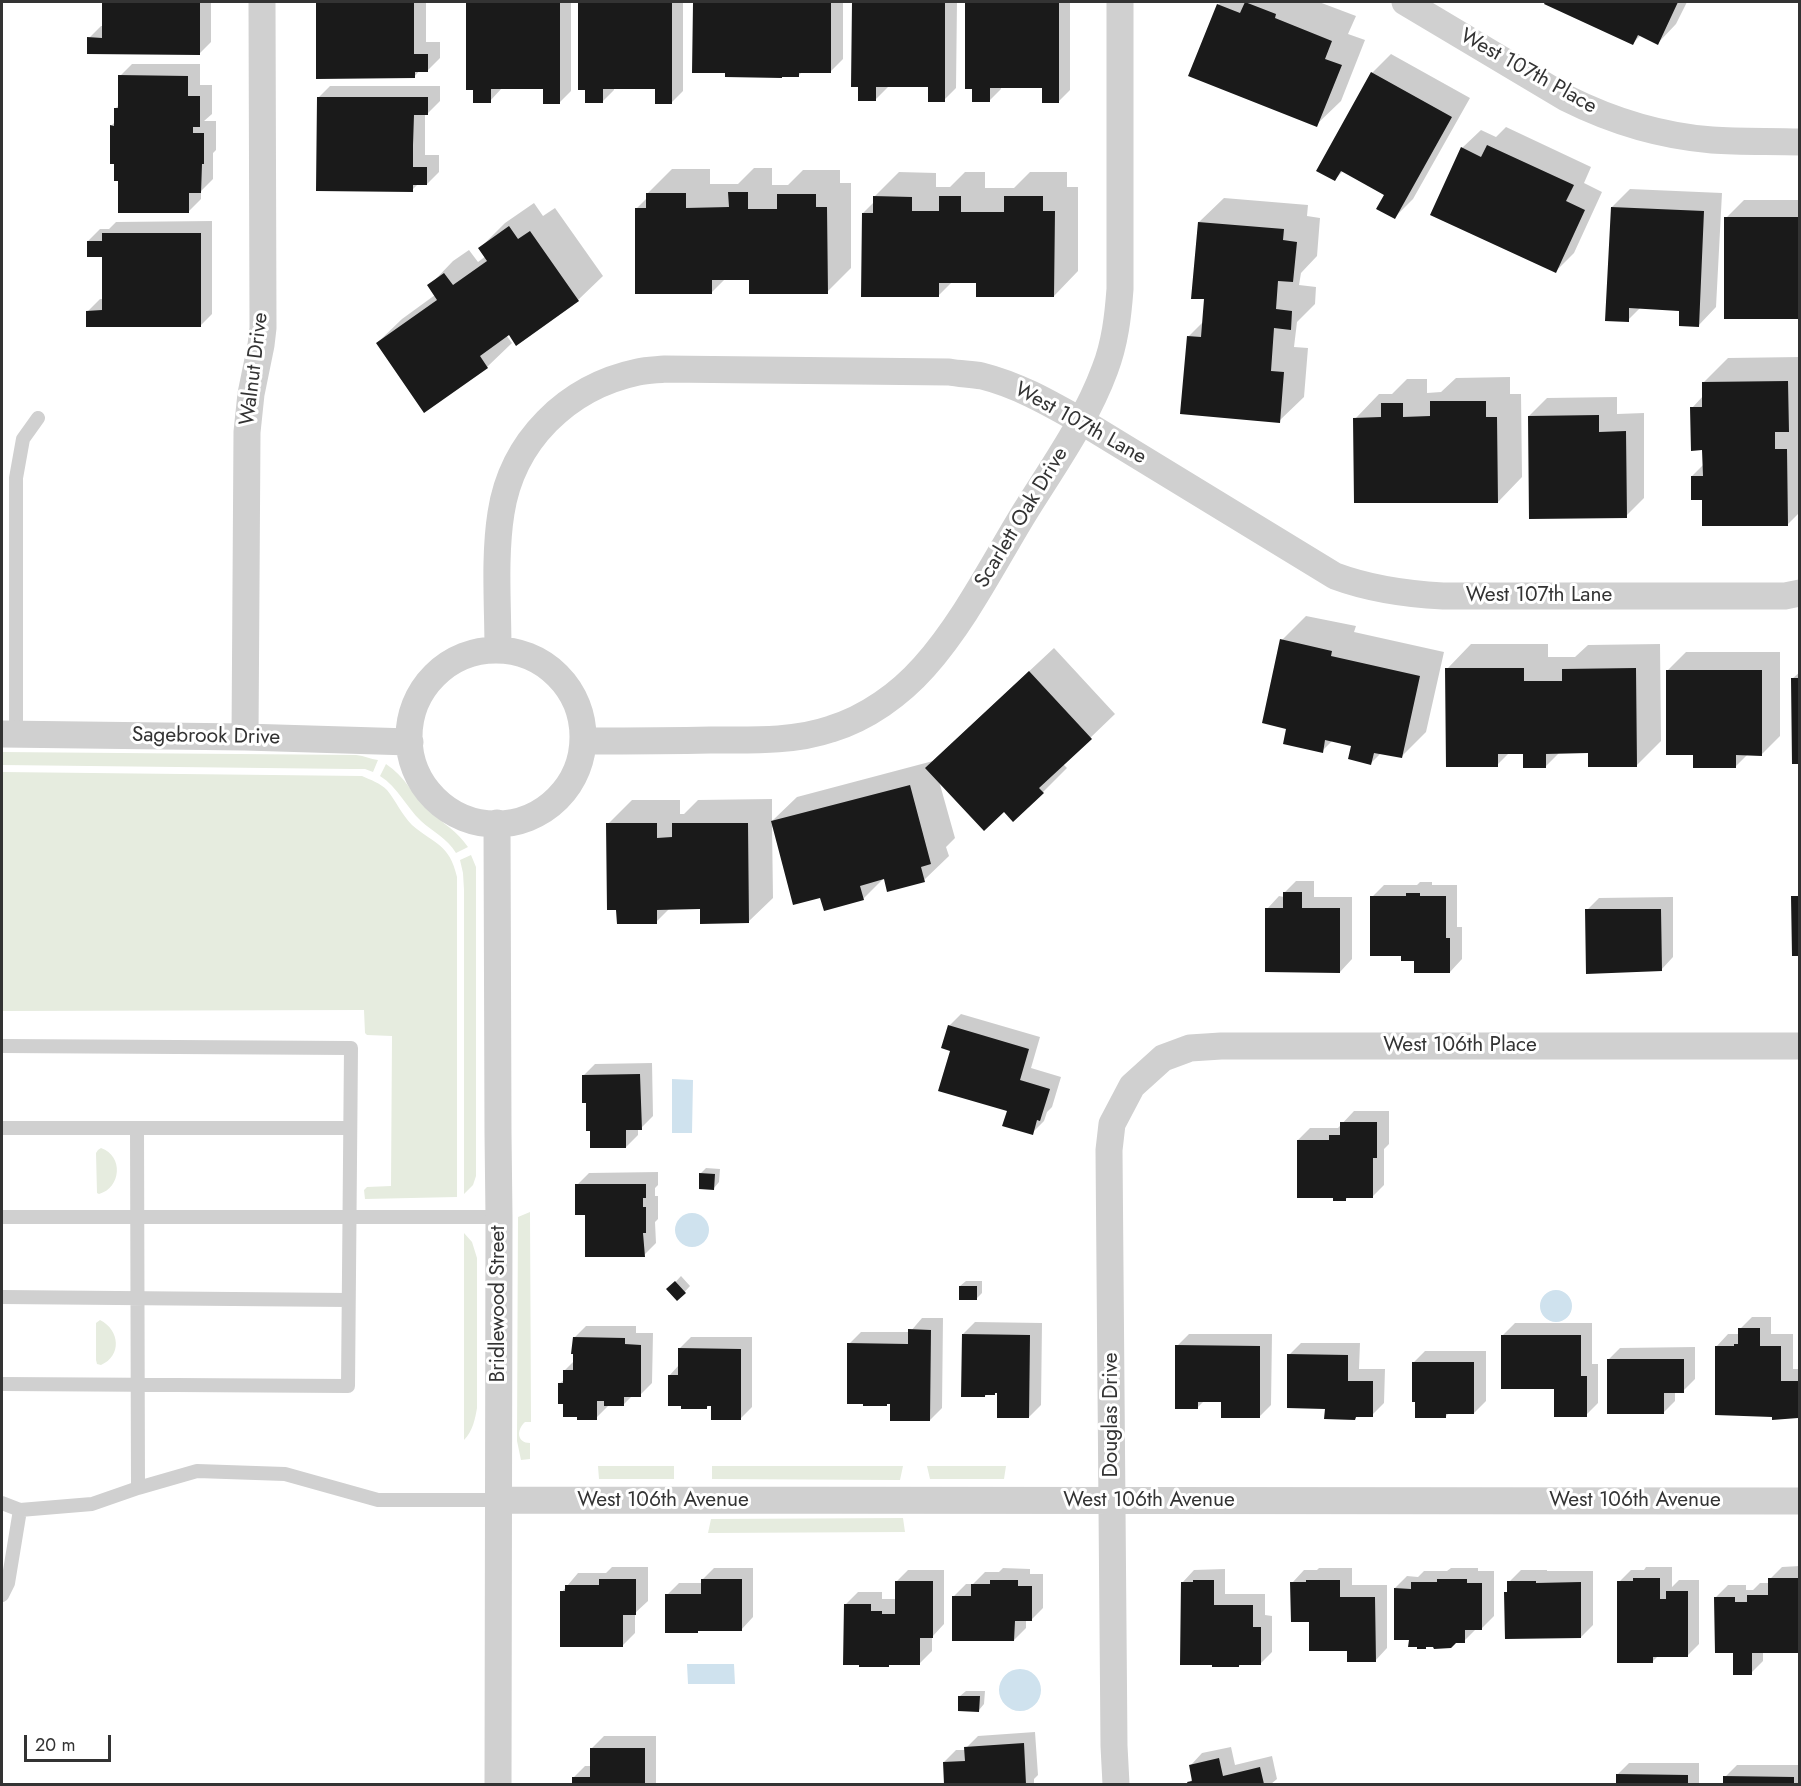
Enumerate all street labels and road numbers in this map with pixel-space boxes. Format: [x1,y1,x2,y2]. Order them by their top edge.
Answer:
street label: West 107th Place [1455,24,1601,120]
street label: Walnut Drive [236,311,274,427]
street label: West 107th Lane [1010,377,1150,471]
street label: Scarlett Oak Drive [970,443,1074,593]
street label: West 107th Lane [1466,583,1612,609]
street label: Sagebrook Drive [132,723,280,751]
street label: West 106th Place [1383,1033,1537,1059]
street label: Bridlewood Street [486,1226,512,1382]
street label: Douglas Drive [1099,1352,1125,1478]
street label: West 106th Avenue [577,1488,749,1514]
street label: West 106th Avenue [1063,1488,1235,1514]
street label: West 106th Avenue [1549,1488,1721,1514]

